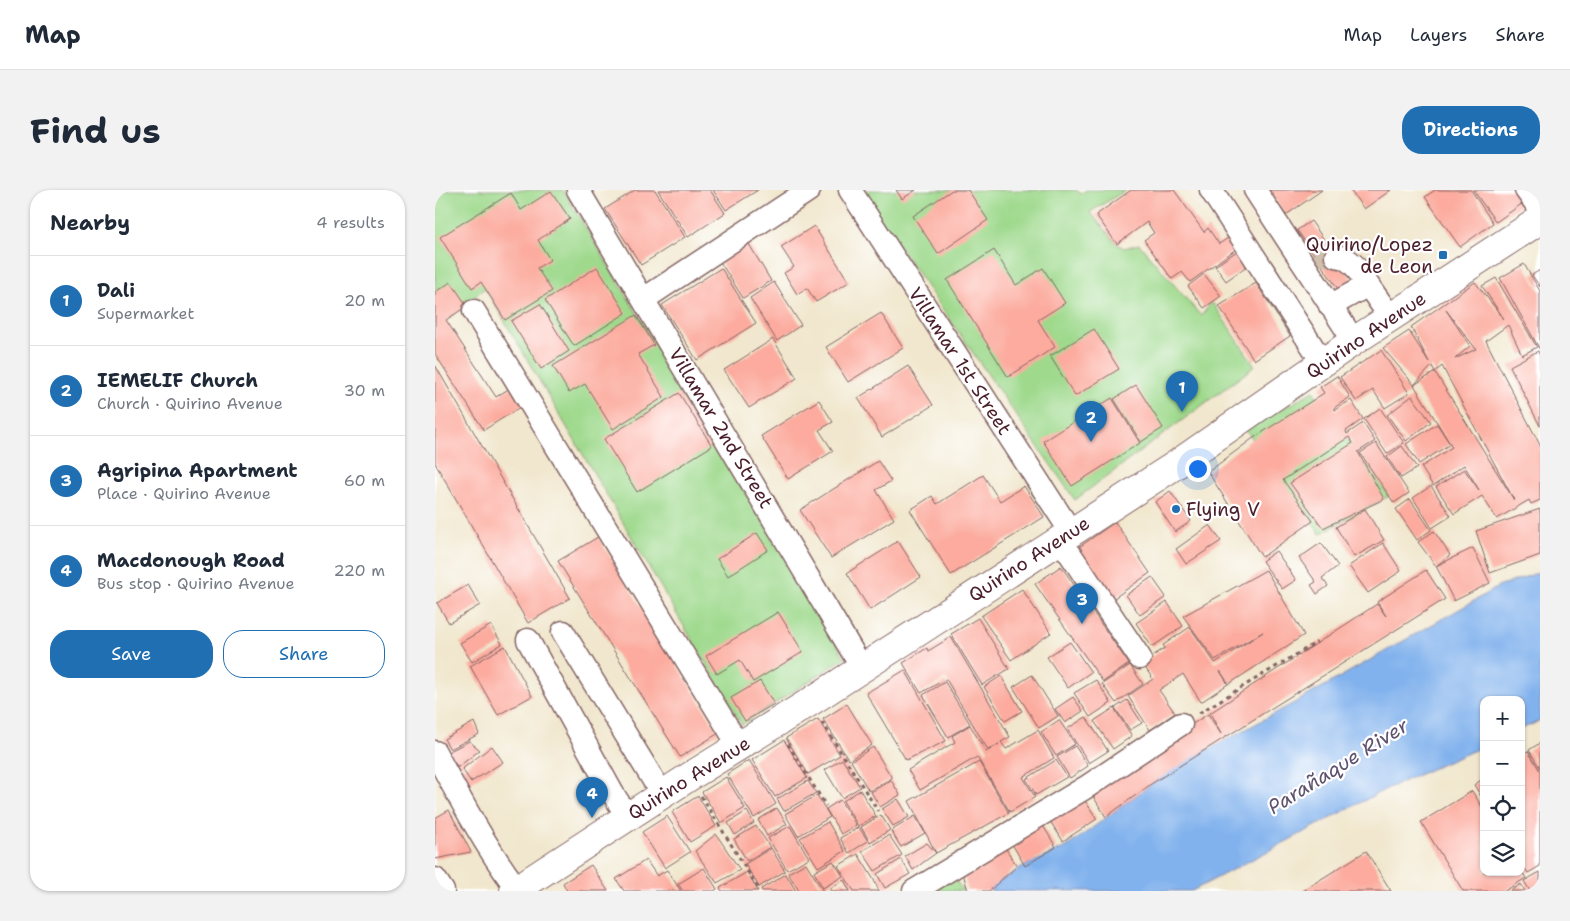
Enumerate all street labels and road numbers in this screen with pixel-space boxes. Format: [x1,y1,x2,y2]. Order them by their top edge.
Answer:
street label: Villamar 1st Street [903,282,1017,440]
street label: Quirino Avenue [1301,286,1431,384]
street label: Villamar 2nd Street [663,343,779,513]
street label: Quirino Avenue [964,511,1094,607]
street label: Quirino Avenue [623,730,755,826]

